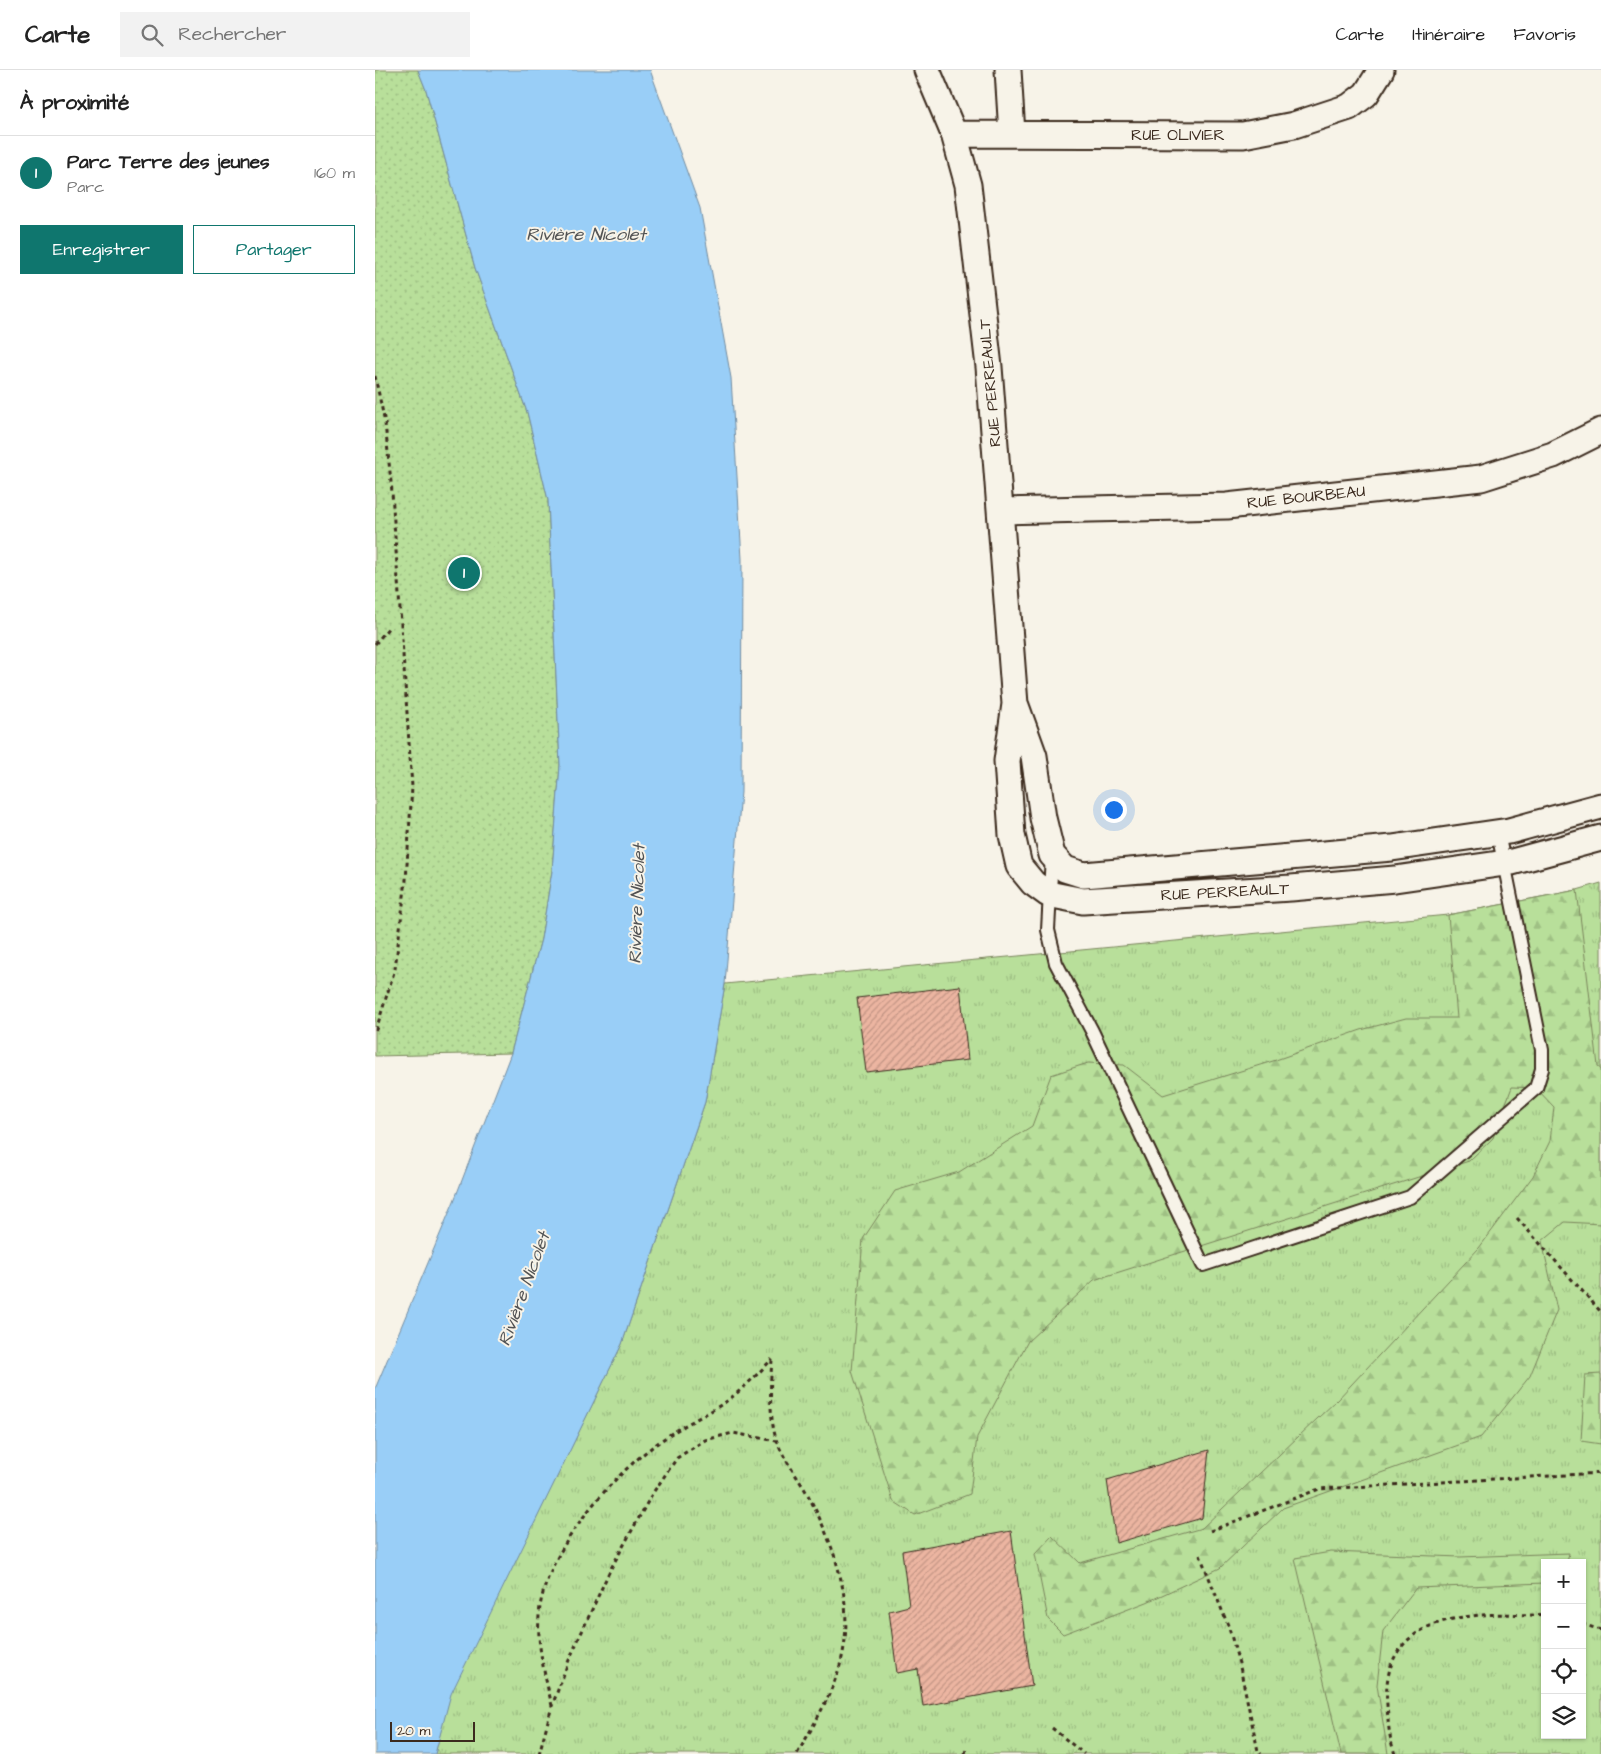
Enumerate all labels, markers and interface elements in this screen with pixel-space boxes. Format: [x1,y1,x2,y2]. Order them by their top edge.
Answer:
search box [120,12,470,57]
text: Carte [25,18,90,52]
icon: search [138,21,166,49]
text: Rechercher [178,21,286,48]
text: Carte [1335,22,1384,47]
text: Itinéraire [1412,22,1485,47]
text: Favoris [1513,22,1576,47]
text: À proximité [20,88,129,117]
street label: RUE OLIVIER [1131,124,1225,146]
text: Parc Terre des jeunes [67,149,270,176]
text: 1 [35,162,37,184]
text: 160 m [314,162,355,184]
text: Parc [67,176,104,198]
water label: Rivière Nicolet [526,222,648,247]
button: Enregistrer [20,225,183,274]
button: Partager [193,225,355,274]
street label: RUE PERREAULT [973,318,1007,448]
street label: RUE BOURBEAU [1246,480,1366,514]
pin: 1 [448,554,480,592]
your location [1101,797,1127,823]
water label: Rivière Nicolet [622,842,652,964]
street label: RUE PERREAULT [1160,878,1290,906]
water label: Rivière Nicolet [492,1227,557,1349]
map controls [1541,1559,1586,1739]
button: + [1541,1559,1586,1604]
button: − [1541,1604,1586,1649]
button: locate [1541,1649,1586,1694]
button: layers [1541,1694,1586,1739]
scale bar [390,1719,475,1742]
text: 20 m [397,1721,430,1741]

